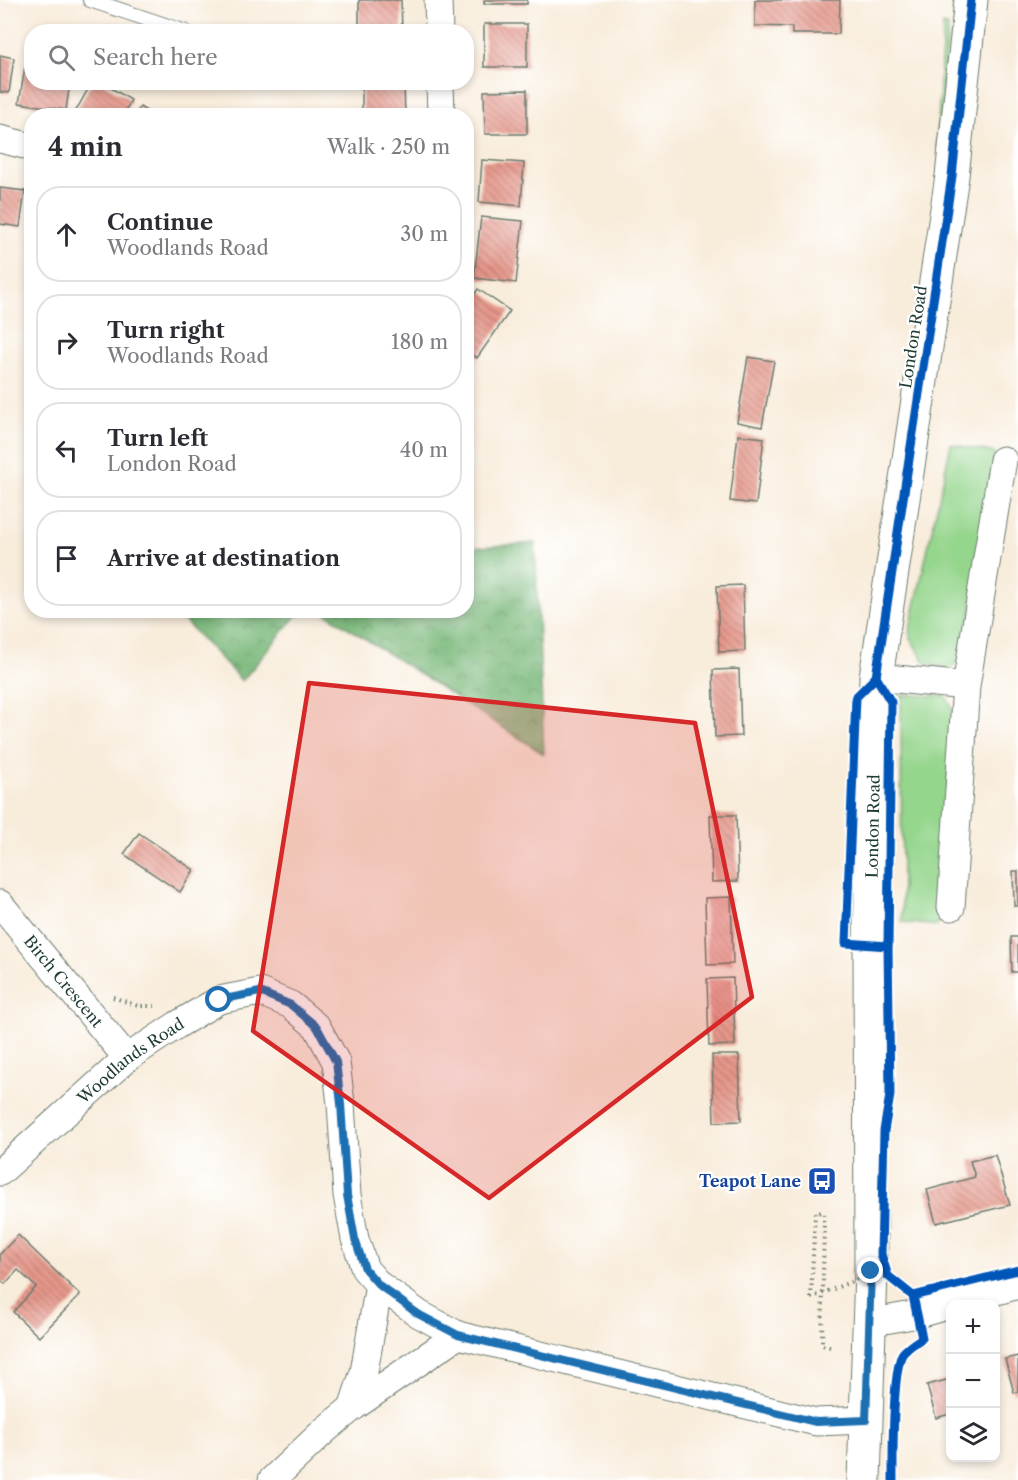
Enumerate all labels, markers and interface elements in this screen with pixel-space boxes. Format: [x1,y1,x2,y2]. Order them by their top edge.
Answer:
search box [24,24,474,90]
icon: search [45,41,78,74]
text: Search here [93,44,218,71]
text: 4 min [48,131,123,163]
text: Walk · 250 m [327,135,450,159]
text: Continue [107,209,213,236]
icon: ahead [50,218,83,251]
text: 30 m [400,222,448,246]
text: Woodlands Road [107,236,269,260]
street label: London Road [895,284,931,390]
text: Turn right [107,317,225,344]
icon: right [50,326,83,359]
text: 180 m [391,330,448,354]
text: Woodlands Road [107,344,269,368]
text: Turn left [107,425,208,452]
icon: left [50,434,83,467]
text: 40 m [400,438,448,462]
text: London Road [107,452,237,476]
icon: arrive [50,542,83,575]
text: Arrive at destination [107,545,340,572]
street label: London Road [861,774,884,878]
street label: Birch Crescent [20,931,108,1031]
route start [205,986,231,1012]
street label: Woodlands Road [72,1013,188,1108]
bus stop icon: Teapot Lane [806,1165,838,1197]
place label: Teapot Lane [699,1171,801,1191]
route end [857,1257,883,1283]
map controls [946,1300,1000,1462]
button: + [946,1300,1000,1354]
button: − [946,1354,1000,1408]
button: layers [946,1408,1000,1462]

